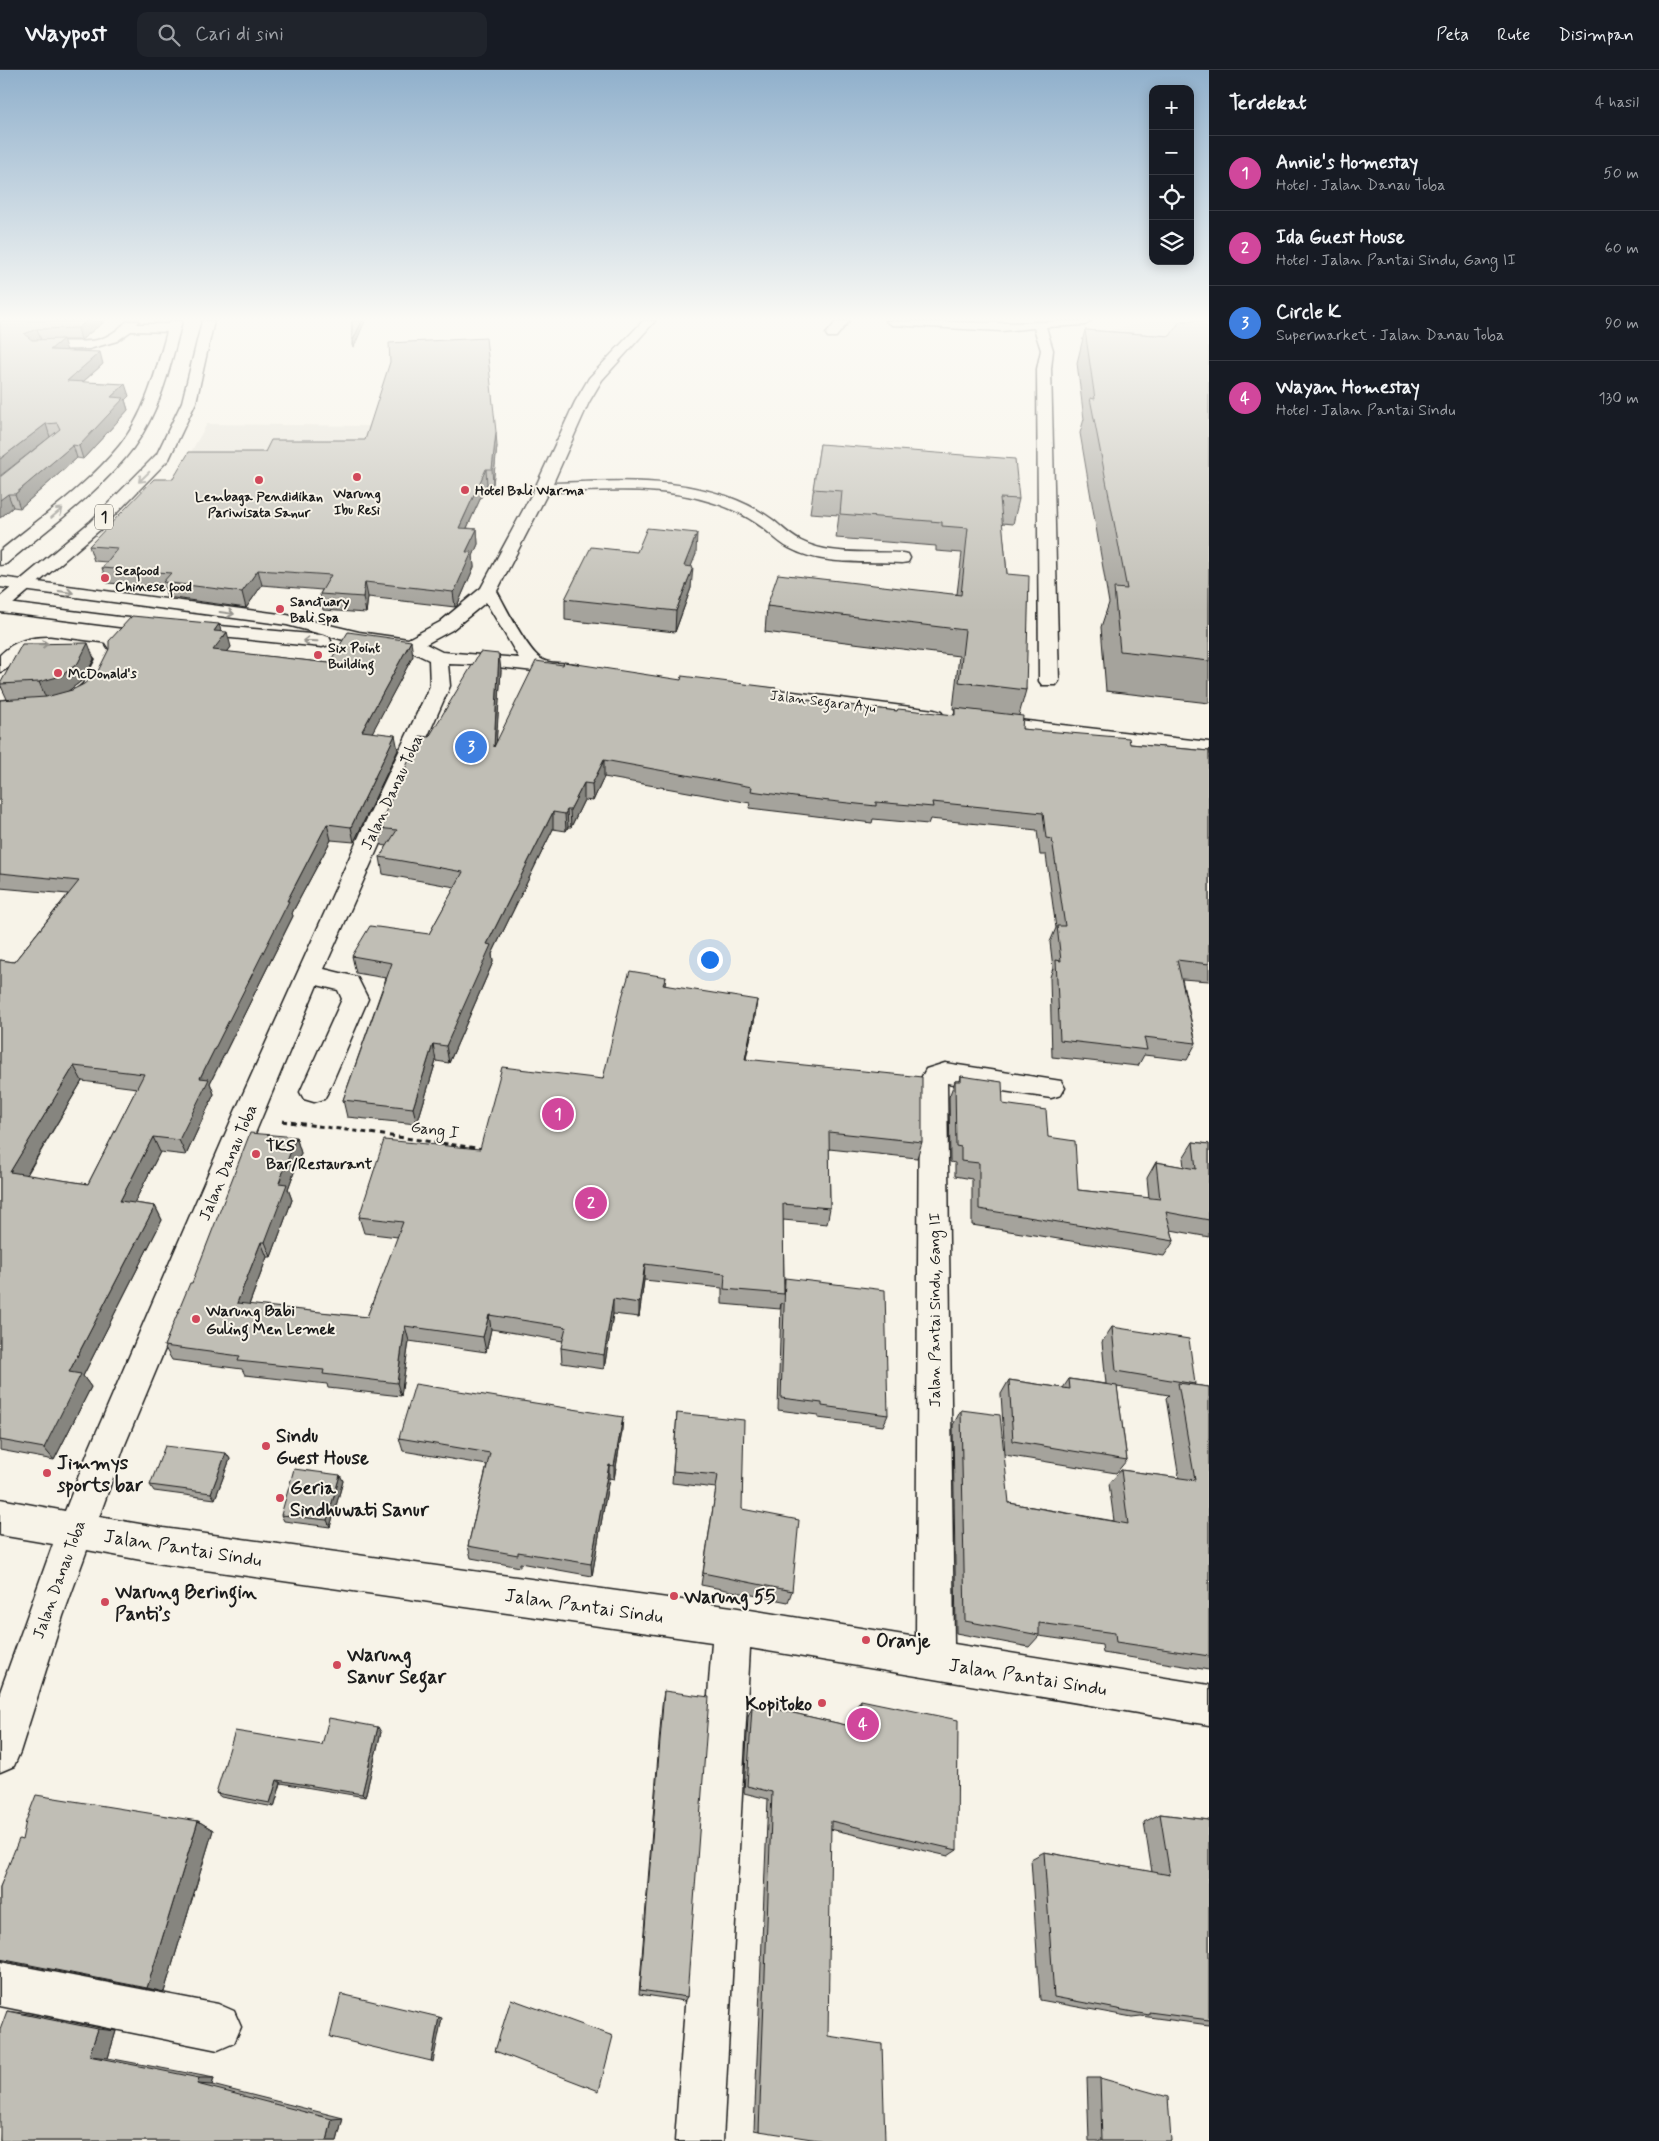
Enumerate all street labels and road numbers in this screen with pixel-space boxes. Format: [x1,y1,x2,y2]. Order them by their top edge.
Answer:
road number: 1 [95,504,113,530]
street label: Jalan Segara Ayu [769,687,877,719]
street label: Jalan Danau Toba [356,732,428,854]
street label: Jalan Danau Toba [194,1101,262,1224]
street label: Gang I [409,1117,460,1145]
street label: Jalan Pantai Sindu, Gang II [925,1213,947,1407]
street label: Jalan Danau Toba [28,1517,91,1642]
street label: Jalan Pantai Sindu [102,1524,264,1573]
street label: Jalan Pantai Sindu [503,1583,665,1630]
street label: Jalan Pantai Sindu [947,1653,1109,1702]

